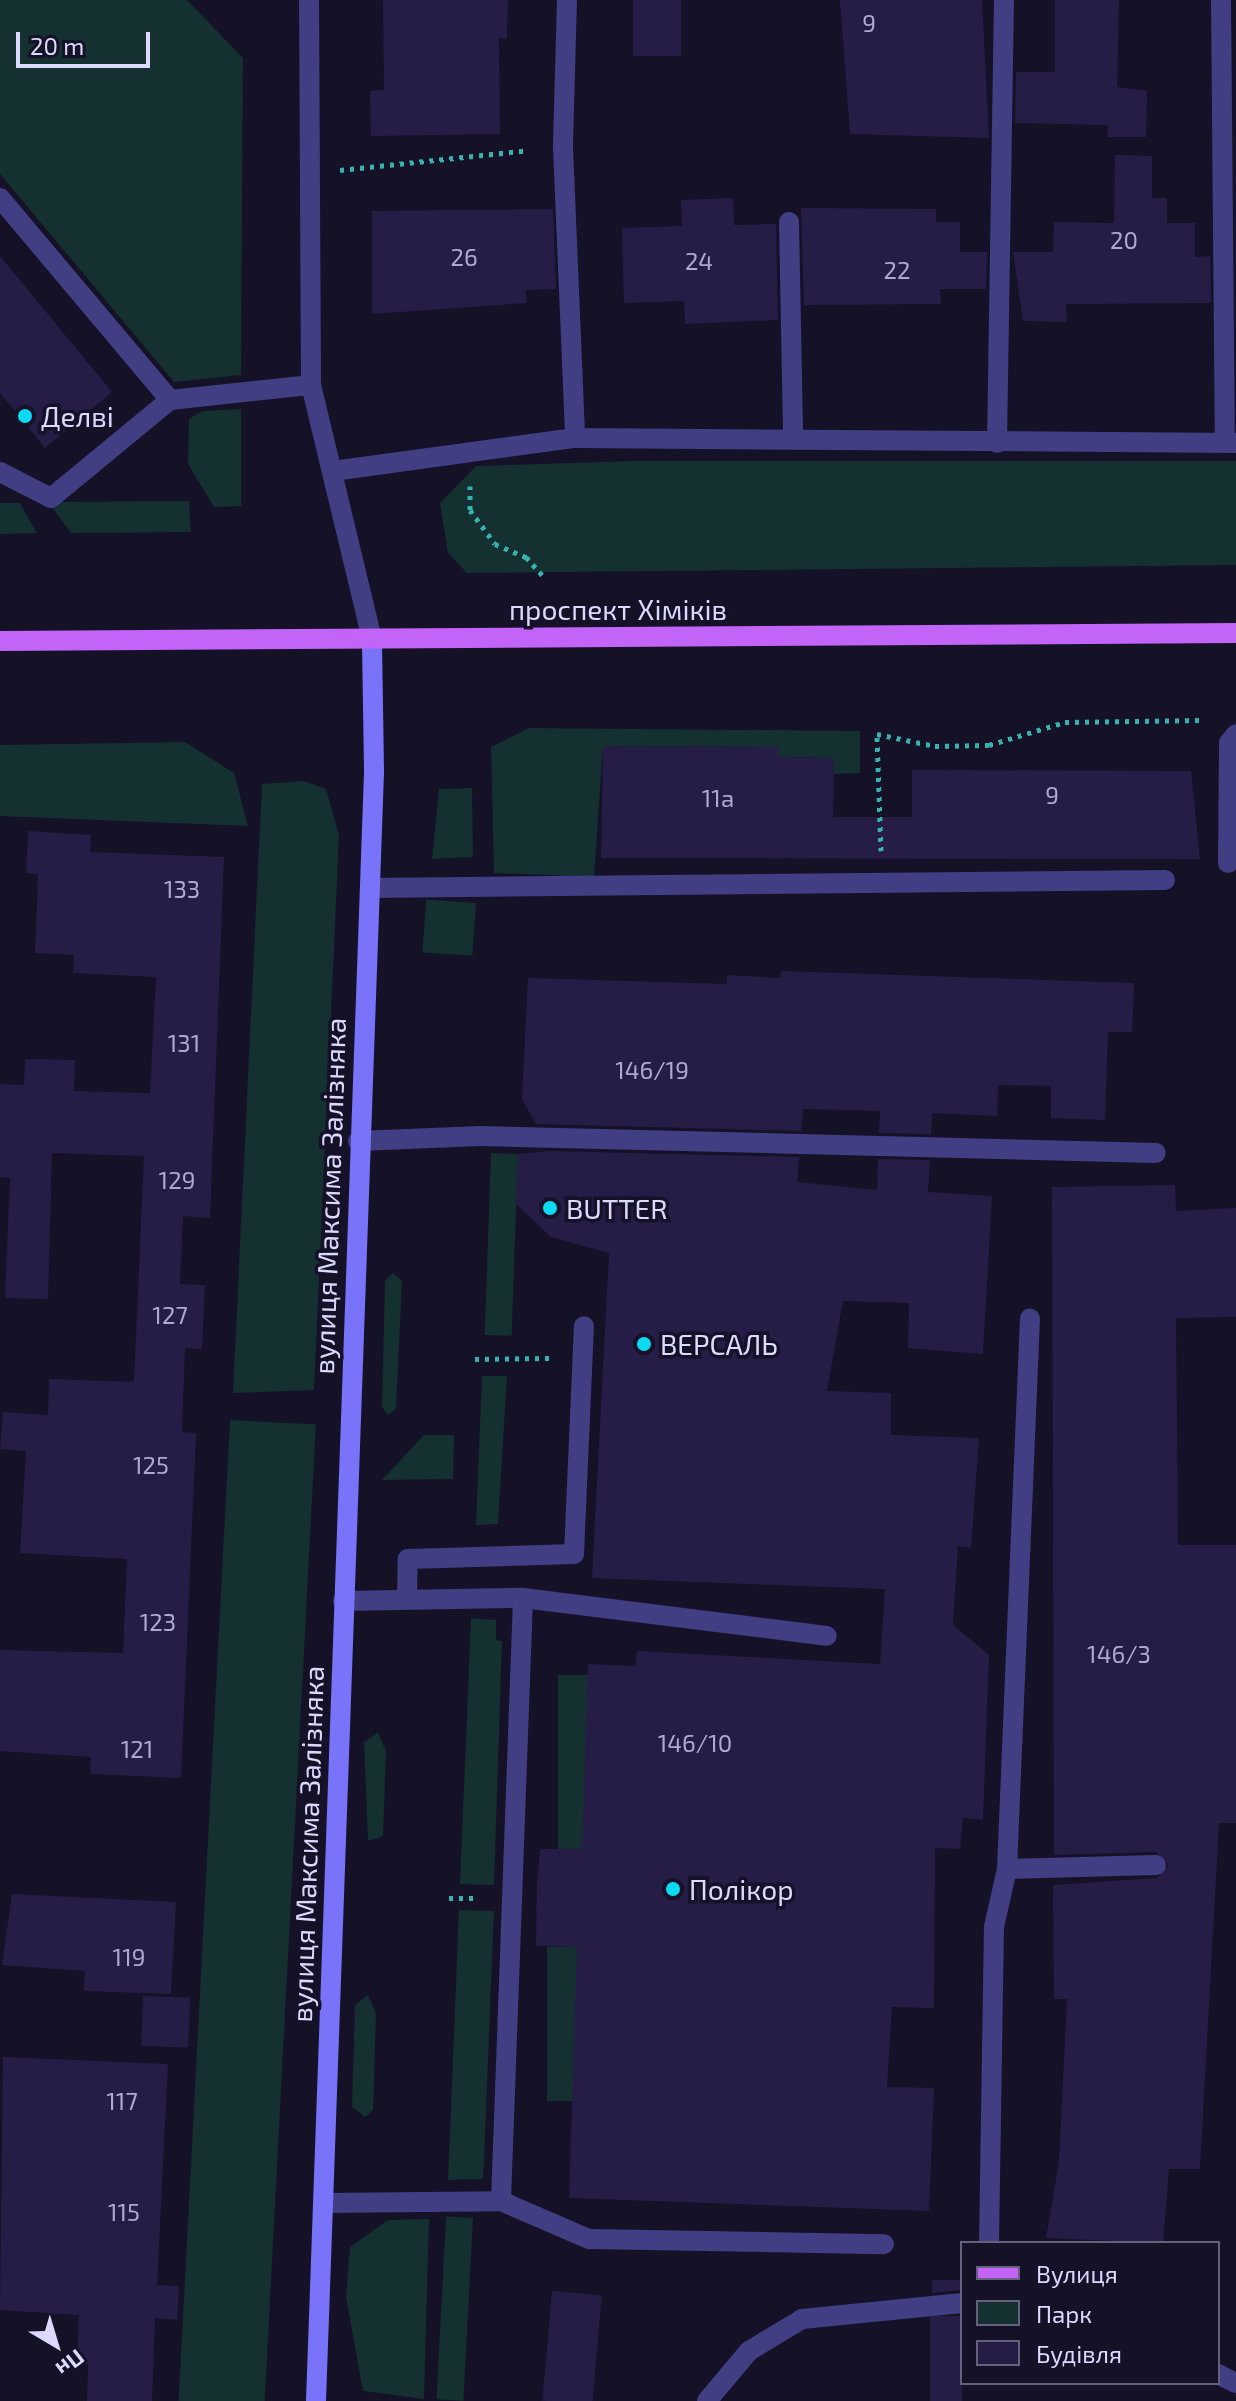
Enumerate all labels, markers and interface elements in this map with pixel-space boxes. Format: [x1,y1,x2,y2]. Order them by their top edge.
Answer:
house number: 9 [862,9,876,37]
scale bar [20,16,154,66]
text: 20 m [30,31,84,60]
house number: 20 [1110,226,1138,254]
house number: 26 [450,243,478,271]
house number: 24 [685,247,713,275]
house number: 22 [884,256,910,284]
place label: Делві [41,399,114,433]
marker: Делві [16,407,34,425]
street label: проспект Хіміків [509,592,727,626]
house number: 9 [1045,781,1059,809]
house number: 11а [702,784,734,812]
house number: 133 [164,875,200,903]
street label: вулиця Максима Залізняка [306,1017,352,1375]
house number: 131 [168,1029,200,1057]
house number: 146/19 [615,1056,689,1084]
house number: 129 [159,1166,195,1194]
place label: BUTTER [566,1191,668,1225]
marker: BUTTER [541,1199,559,1217]
house number: 127 [152,1301,188,1329]
place label: ВЕРСАЛЬ [660,1327,778,1361]
marker: ВЕРСАЛЬ [635,1335,653,1353]
house number: 125 [133,1451,169,1479]
house number: 123 [140,1608,176,1636]
house number: 146/3 [1087,1640,1151,1668]
street label: вулиця Максима Залізняка [284,1665,330,2023]
house number: 146/10 [658,1729,732,1757]
house number: 121 [121,1735,153,1763]
place label: Полікор [689,1872,793,1906]
marker: Полікор [664,1880,682,1898]
house number: 119 [113,1943,145,1971]
house number: 117 [106,2087,138,2115]
house number: 115 [108,2198,140,2226]
legend [960,2241,1220,2385]
text: Вулиця [1036,2259,1118,2288]
text: Парк [1036,2299,1092,2328]
north arrow [16,2305,96,2385]
text: Будівля [1036,2339,1122,2368]
text: Пн [52,2345,90,2383]

